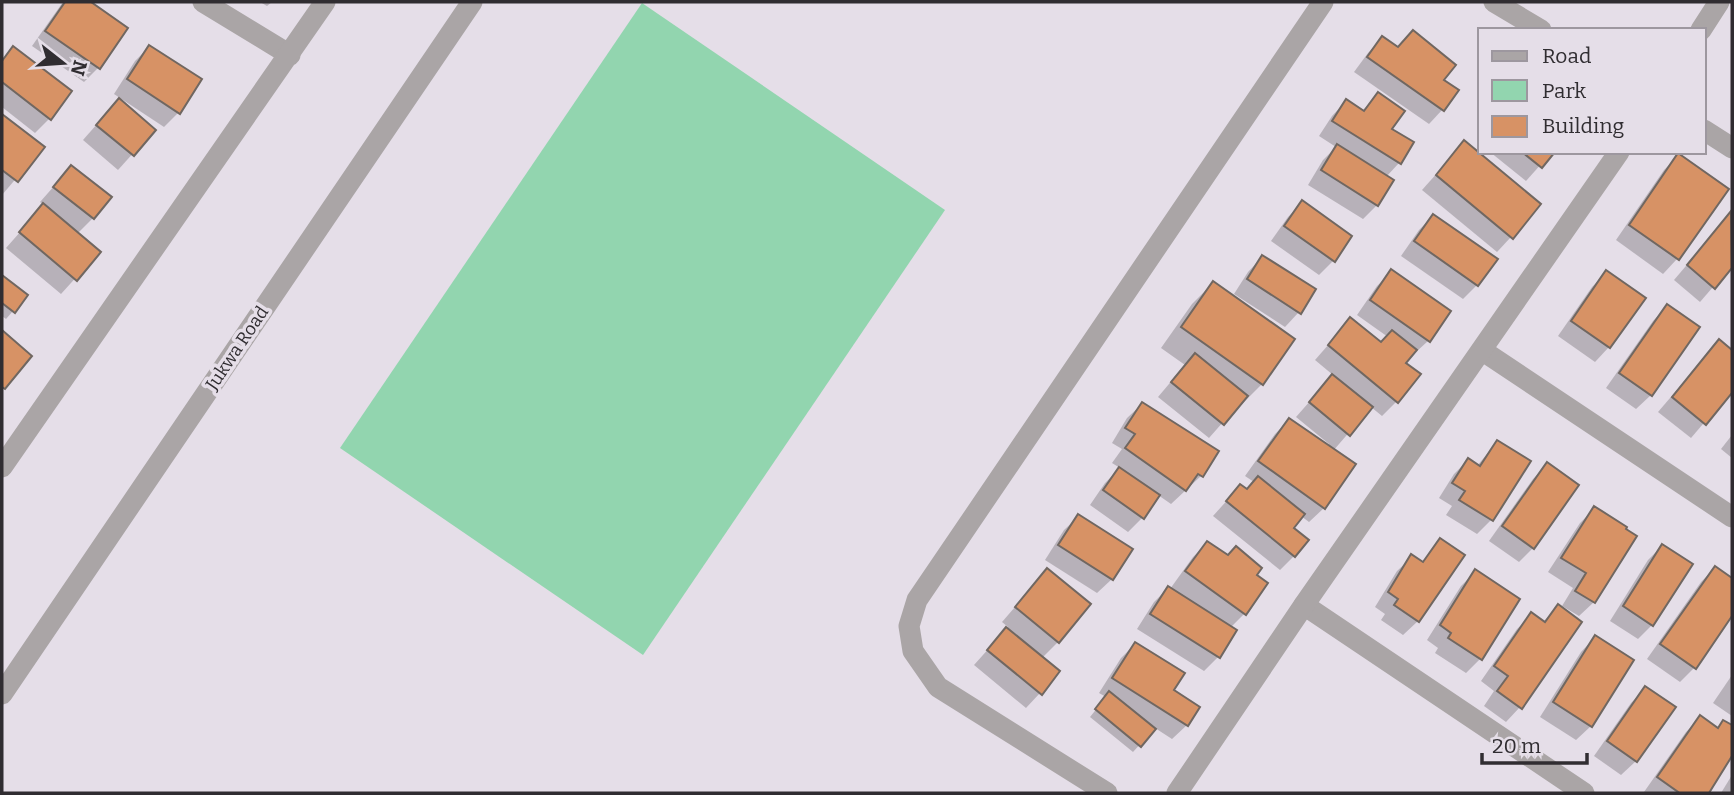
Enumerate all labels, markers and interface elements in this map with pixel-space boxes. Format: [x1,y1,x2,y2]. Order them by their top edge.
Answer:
north arrow [28,28,98,98]
legend [1478,28,1706,154]
text: Road [1542,43,1591,69]
text: N [66,57,92,79]
text: Park [1542,78,1586,104]
text: Building [1542,113,1625,139]
street label: Jukwa Road [200,302,273,395]
scale bar [1482,722,1587,766]
text: 20 m [1492,733,1541,759]

